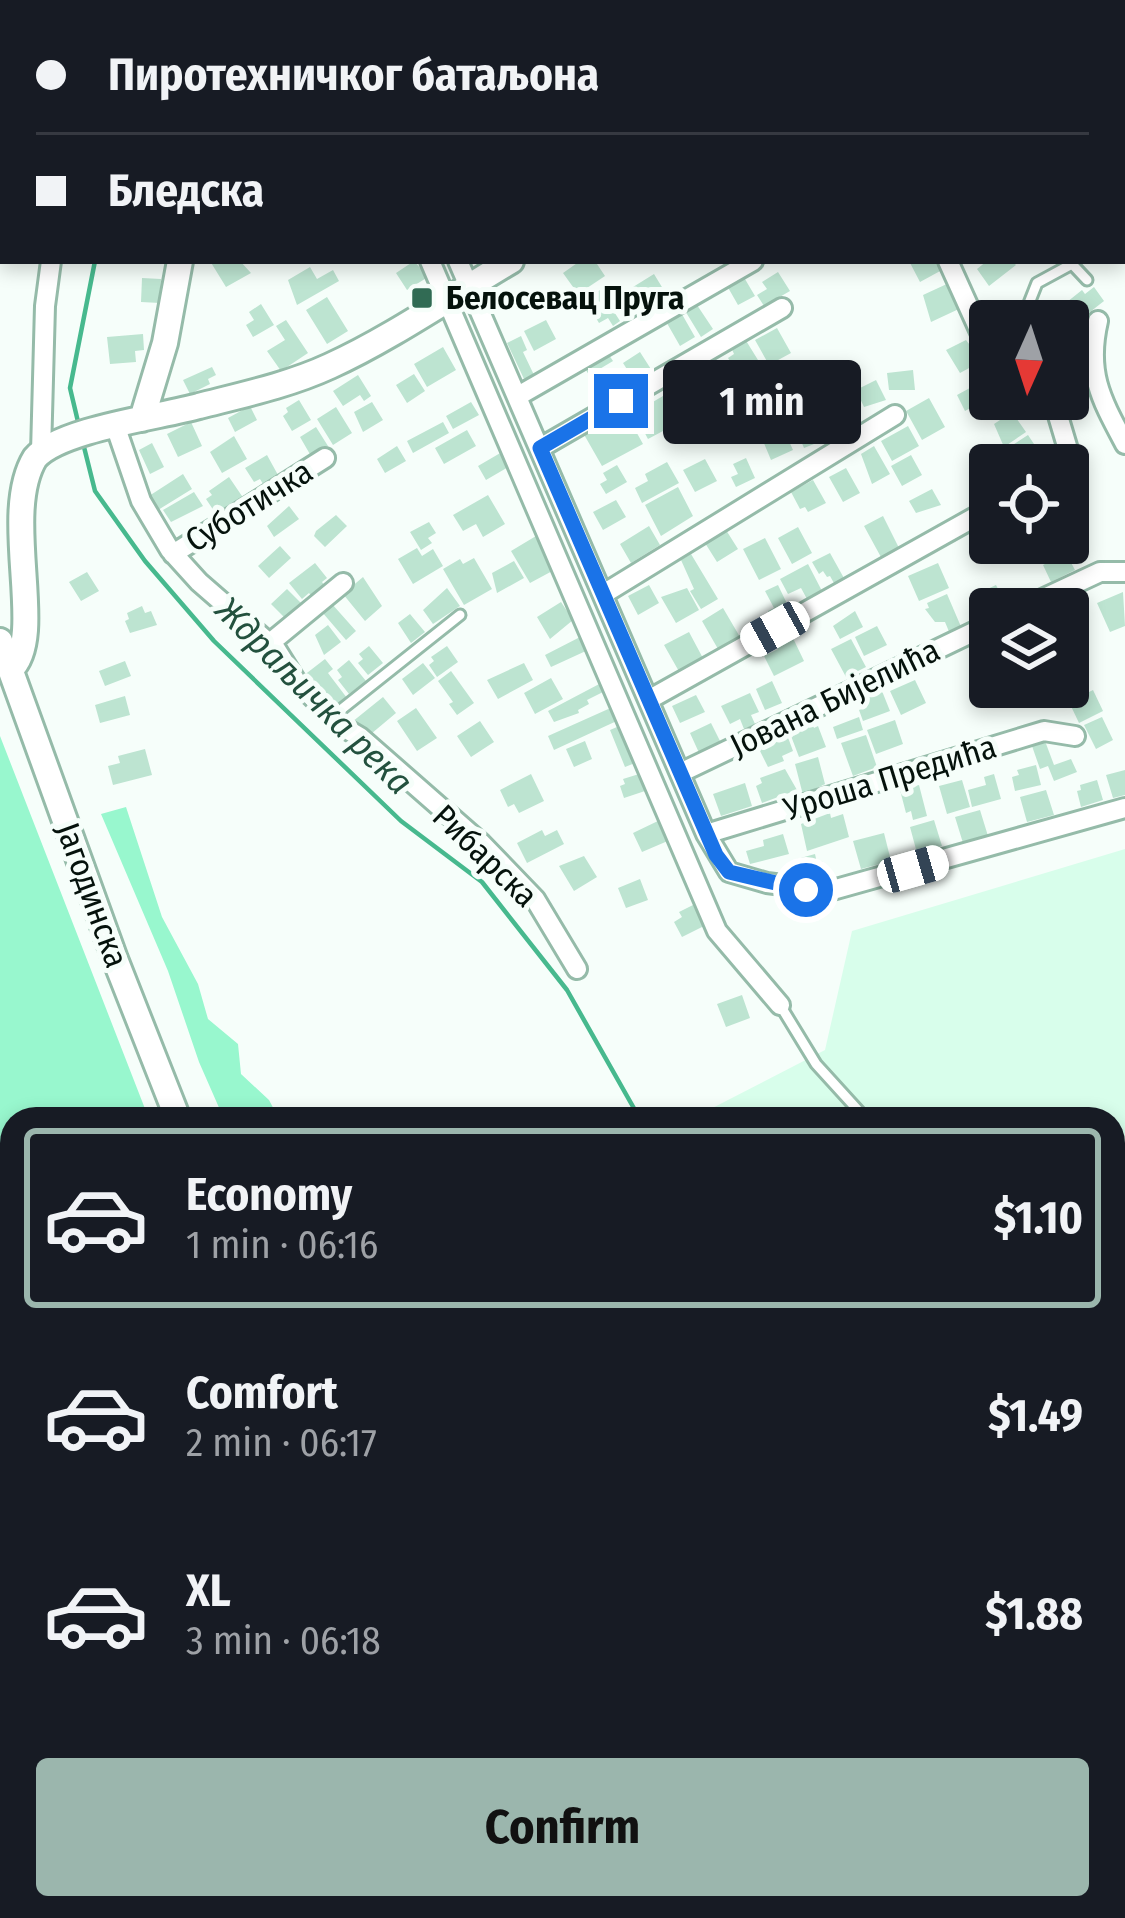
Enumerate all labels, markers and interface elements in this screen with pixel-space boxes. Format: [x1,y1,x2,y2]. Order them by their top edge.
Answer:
text: Пиротехничког батаљона [108,48,599,102]
text: Бледска [108,164,264,218]
place label: Белосевац Пруга [446,278,684,318]
marker: Белосевац Пруга [409,285,435,311]
north arrow [969,300,1089,420]
map controls [969,300,1089,708]
callout: 1 min [663,359,861,443]
route end [594,374,648,428]
text: 1 min [720,379,804,425]
button: locate [969,444,1089,564]
street label: Суботичка [178,451,320,561]
water label: Ждраљичка река [206,588,422,804]
button: layers [969,588,1089,708]
car [735,596,815,662]
street label: Јована Бијелића [724,630,946,766]
street label: Уроша Предића [778,727,1001,830]
street label: Рибарска [424,796,546,916]
street label: Јагодинска [47,817,137,973]
car [873,842,953,896]
route start [779,863,833,917]
icon: car [42,1164,150,1272]
text: Economy [186,1168,352,1222]
text: $1.10 [994,1191,1083,1245]
text: 1 min · 06:16 [186,1222,378,1268]
icon: car [42,1362,150,1470]
text: Comfort [186,1366,338,1420]
text: $1.49 [988,1389,1083,1443]
text: 2 min · 06:17 [186,1420,377,1466]
icon: car [42,1560,150,1668]
text: XL [186,1564,231,1618]
text: $1.88 [985,1587,1083,1641]
text: 3 min · 06:18 [186,1618,381,1664]
button: Confirm [36,1758,1089,1896]

